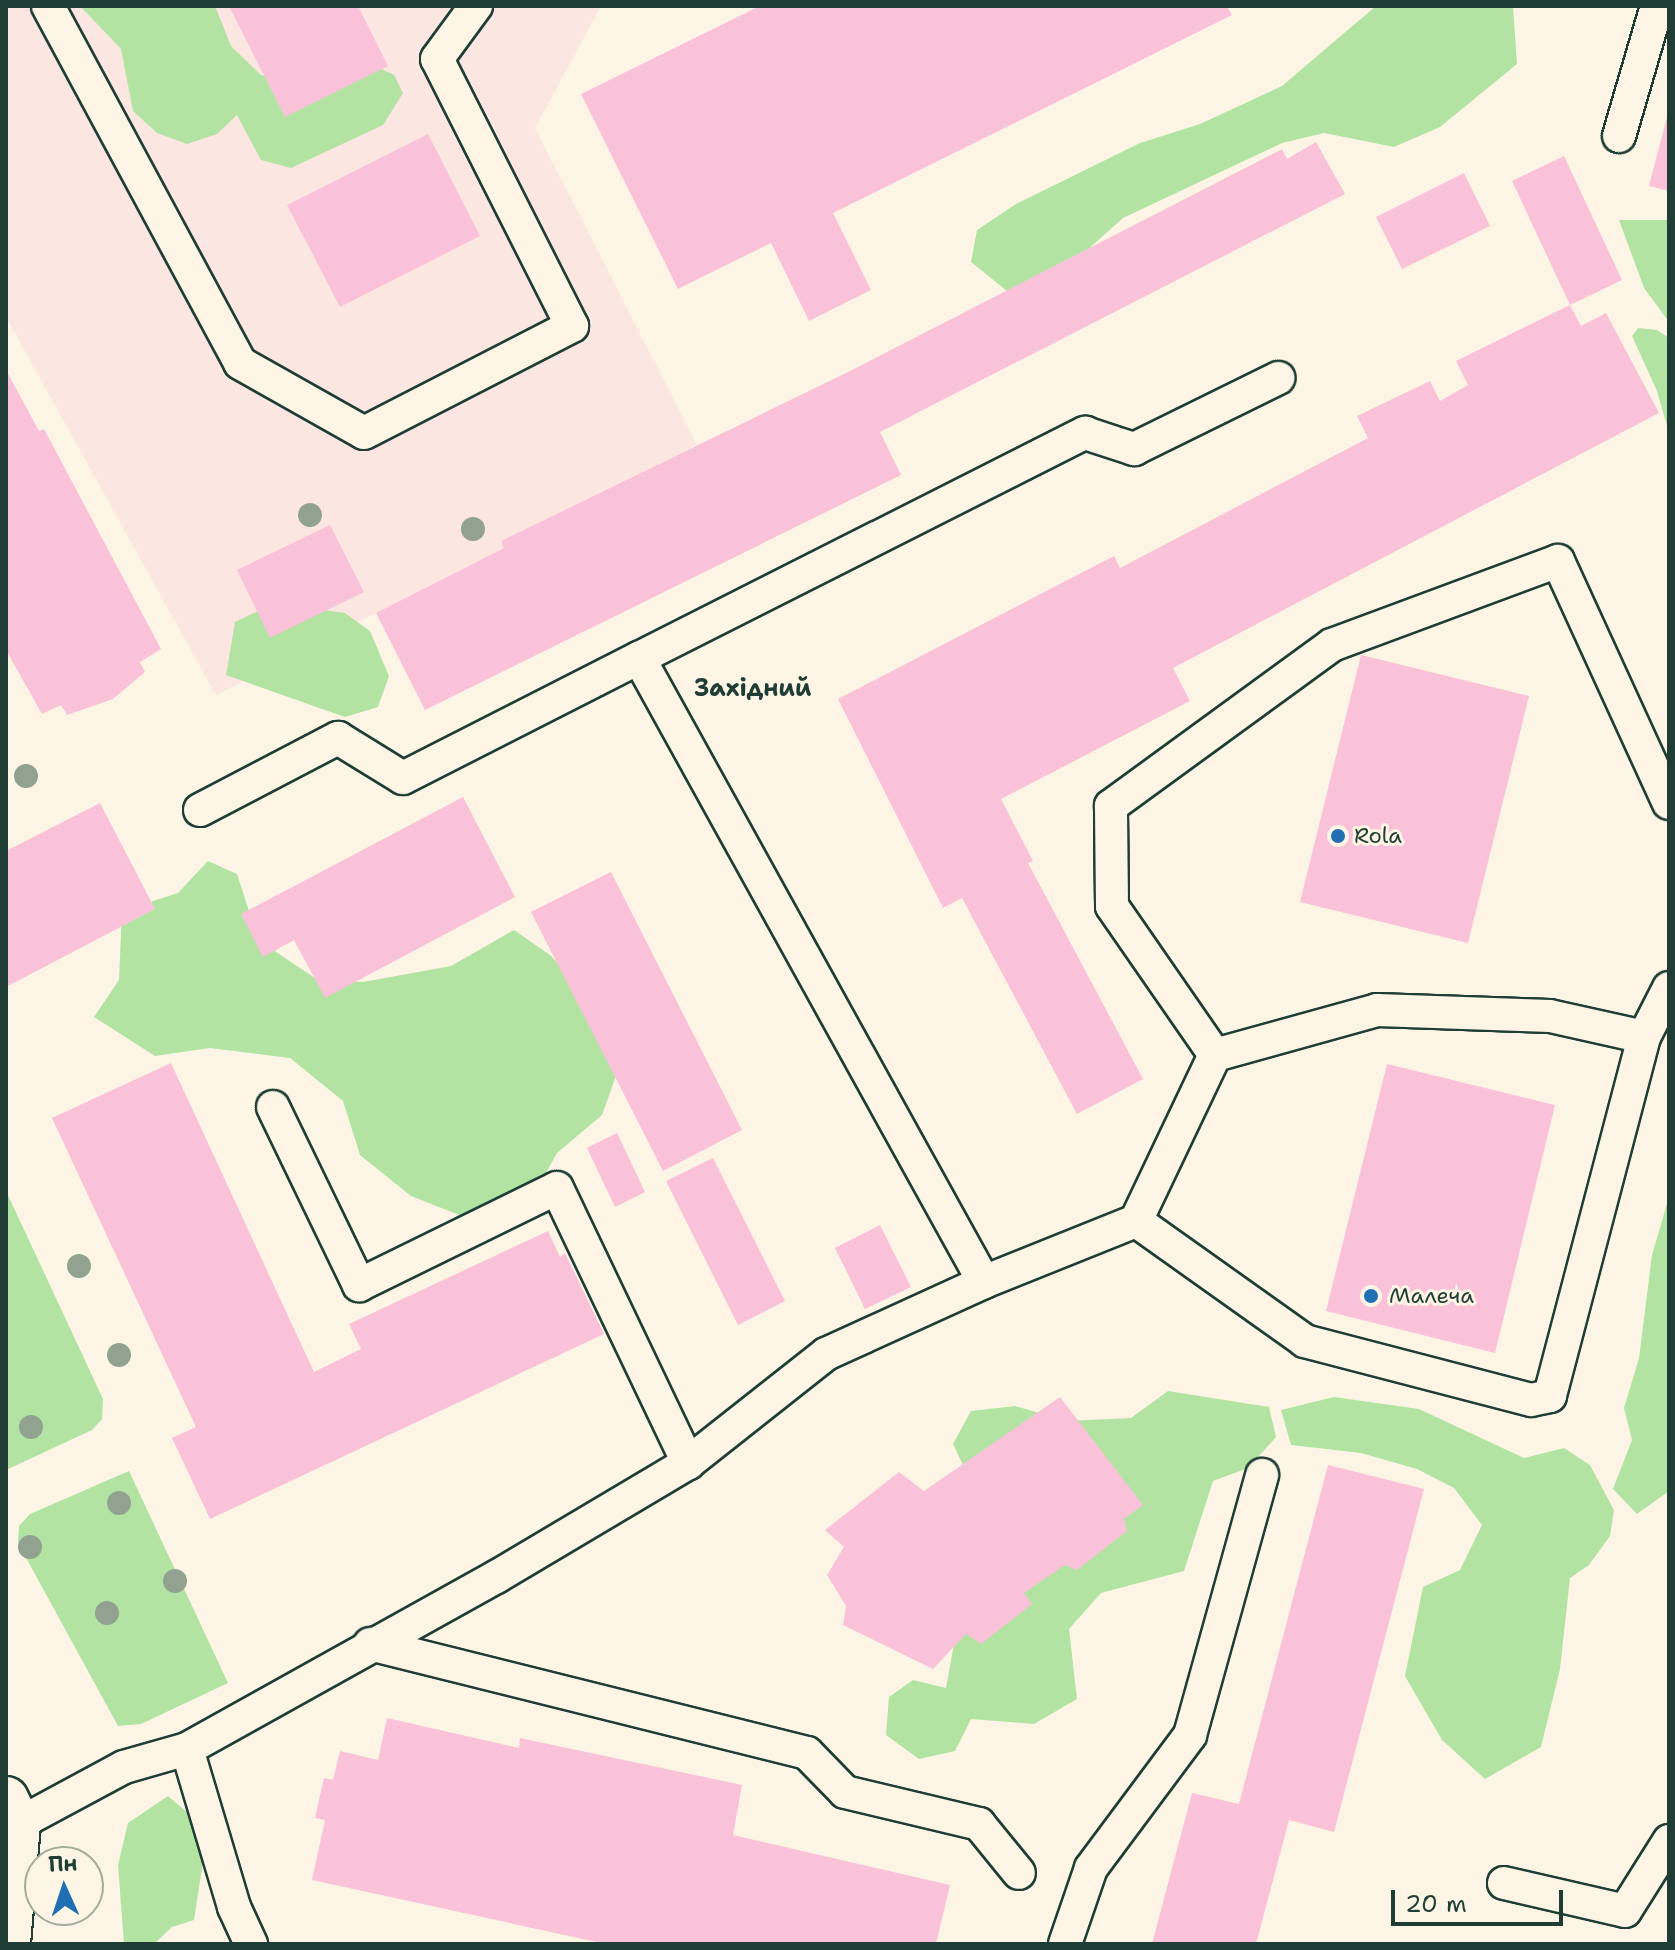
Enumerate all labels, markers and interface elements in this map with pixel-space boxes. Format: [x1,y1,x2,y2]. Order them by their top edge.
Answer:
district label: Західний [695,675,811,703]
place label: Rola [1354,823,1402,849]
marker: Rola [1329,827,1347,845]
place label: Малеча [1389,1283,1474,1309]
marker: Малеча [1360,1285,1382,1307]
north arrow [24,1846,104,1926]
text: Пн [48,1848,78,1879]
scale bar [1395,1874,1567,1924]
text: 20 m [1405,1888,1467,1920]

